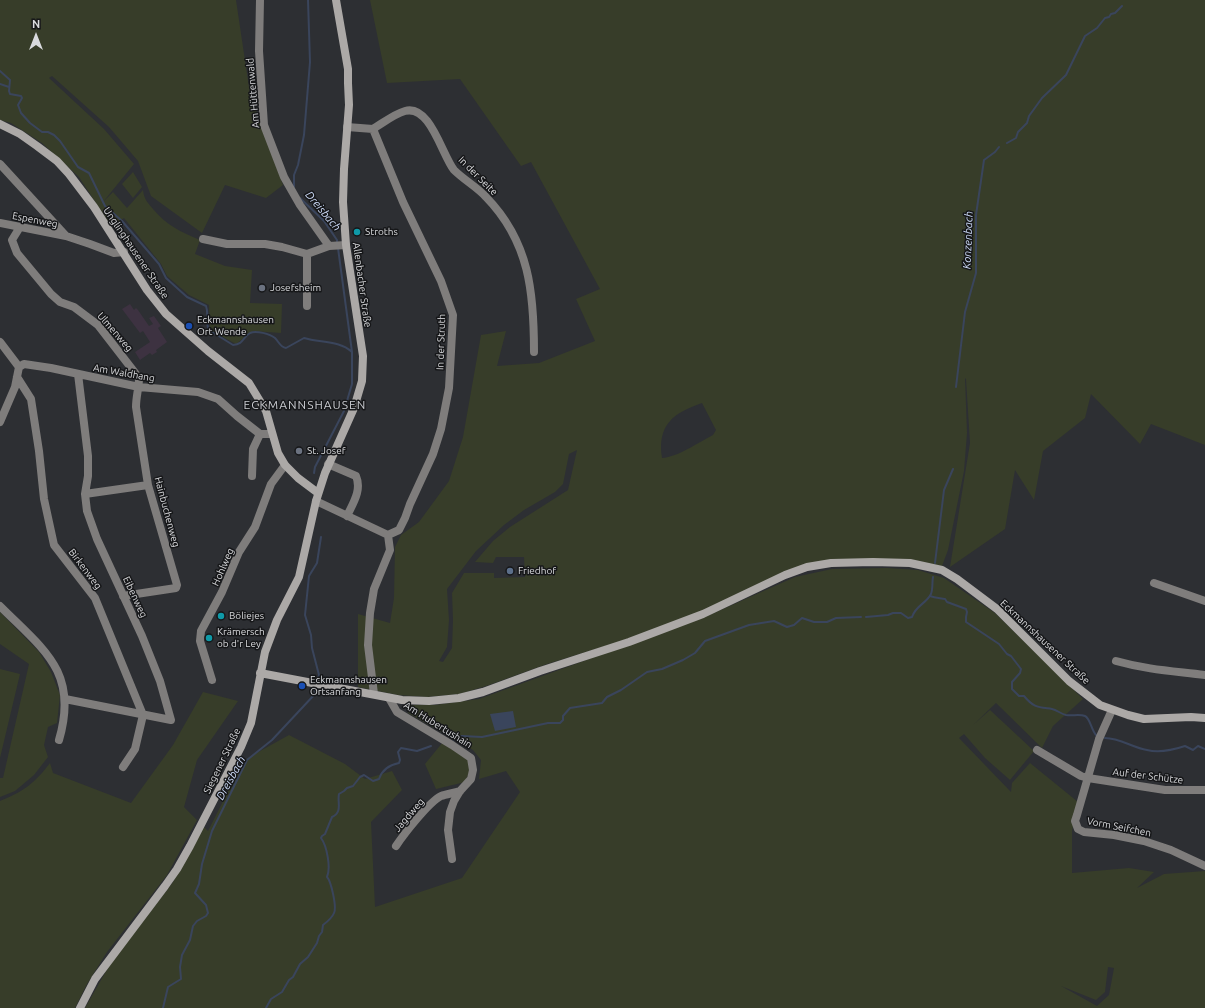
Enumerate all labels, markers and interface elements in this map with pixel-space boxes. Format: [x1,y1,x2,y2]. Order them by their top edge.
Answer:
north arrow [16,16,56,56]
text: N [32,18,40,30]
street label: Am Hüttenwald [244,57,262,129]
street label: In der Seite [456,154,500,198]
water label: Dreisbach [303,188,343,234]
street label: Unglinghausener Straße [101,205,171,301]
street label: Espenweg [11,210,59,230]
water label: Konzenbach [960,211,976,269]
place label: Stroths [365,226,398,238]
marker: Stroths [352,227,362,237]
street label: Allenbacher Straße [350,242,374,328]
place label: Josefsheim [270,282,321,294]
marker: Josefsheim [257,283,267,293]
street label: Ulmenweg [95,310,135,354]
place label: Eckmannshausen Ort Wende [197,314,274,338]
street label: In der Struth [434,314,448,370]
marker: Eckmannshausen Ort Wende [184,321,194,331]
street label: Am Waldhang [92,362,156,384]
district label: ECKMANNSHAUSEN [244,398,366,412]
place label: St. Josef [307,445,345,457]
marker: St. Josef [294,446,304,456]
street label: Hainbuchenweg [152,475,182,549]
street label: Birkenweg [66,546,104,592]
street label: Hohlweg [209,546,237,588]
place label: Friedhof [518,565,556,577]
marker: Friedhof [505,566,515,576]
street label: Eibenweg [120,574,150,620]
street label: Eckmannshausener Straße [998,597,1092,687]
place label: Böliejes [229,610,264,622]
marker: Böliejes [216,611,226,621]
place label: Krämersch ob d'r Ley [217,626,265,650]
marker: Krämersch ob d'r Ley [204,633,214,643]
place label: Eckmannshausen Ortsanfang [310,674,387,698]
marker: Eckmannshausen Ortsanfang [297,681,307,691]
street label: Am Hubertushain [402,699,474,751]
street label: Siegener Straße [201,726,243,796]
water label: Dreisbach [214,754,248,802]
street label: Auf der Schütze [1112,766,1184,786]
street label: Jagdweg [391,796,427,834]
street label: Vorm Seifchen [1086,815,1152,839]

